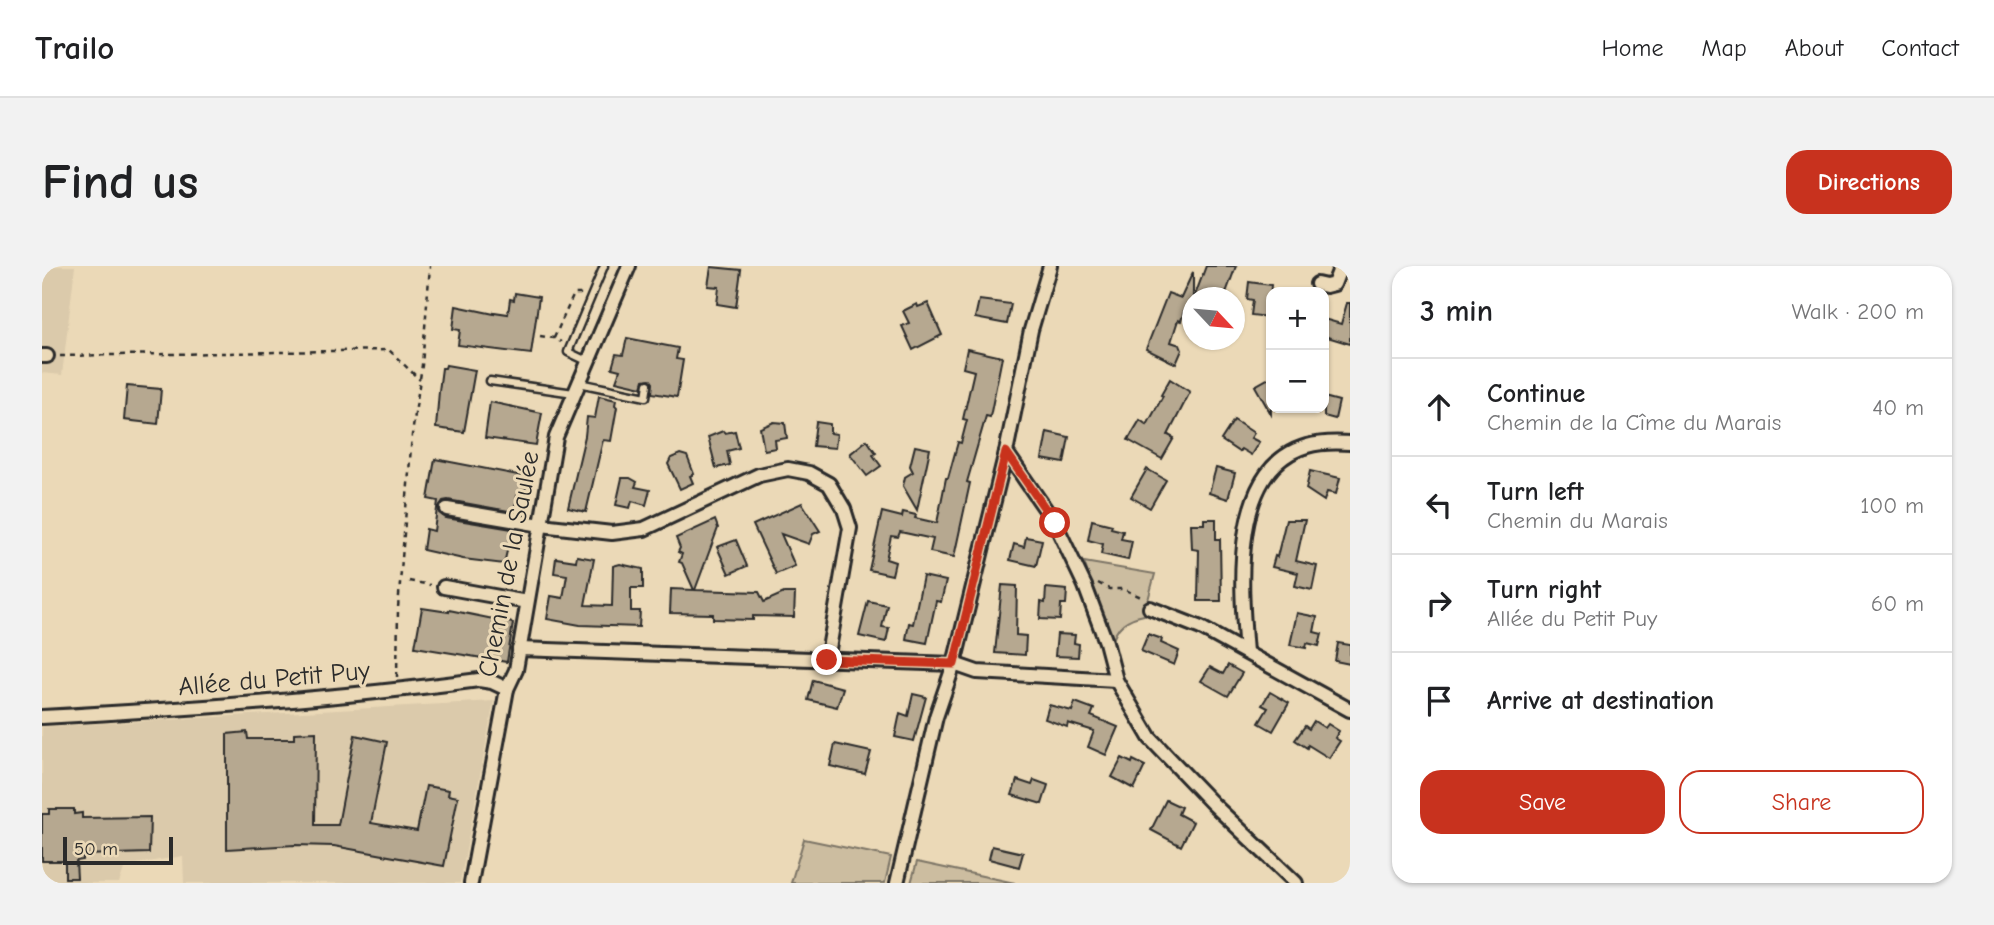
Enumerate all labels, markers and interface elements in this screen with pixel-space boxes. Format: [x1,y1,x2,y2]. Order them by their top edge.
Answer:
text: Trailo [35,29,114,67]
text: Home [1602,34,1663,62]
text: Map [1701,34,1747,62]
text: About [1785,34,1843,62]
text: Contact [1881,34,1959,62]
button: Directions [1786,150,1952,214]
text: Find us [42,154,198,210]
north arrow [1182,287,1245,350]
map controls [1266,287,1329,413]
button: + [1266,287,1329,350]
text: 3 min [1420,294,1493,329]
text: Walk · 200 m [1791,298,1924,325]
button: − [1266,350,1329,413]
text: Continue [1487,379,1585,409]
icon: ahead [1420,388,1458,426]
text: 40 m [1872,394,1924,421]
text: Chemin de la Cîme du Marais [1487,409,1781,436]
street label: Chemin de la Saulée [472,449,546,680]
text: Turn left [1487,477,1584,507]
icon: left [1420,486,1458,524]
text: 100 m [1860,492,1924,519]
route start [1039,507,1070,538]
text: Chemin du Marais [1487,507,1668,534]
text: Turn right [1487,575,1601,605]
icon: right [1420,584,1458,622]
text: 60 m [1871,590,1924,617]
text: Allée du Petit Puy [1487,605,1657,632]
route end [811,644,842,675]
street label: Allée du Petit Puy [177,656,372,702]
icon: arrive [1420,682,1458,720]
text: Arrive at destination [1487,686,1714,716]
button: Save [1420,770,1665,834]
button: Share [1679,770,1924,834]
scale bar [63,834,173,866]
text: 50 m [74,838,118,860]

